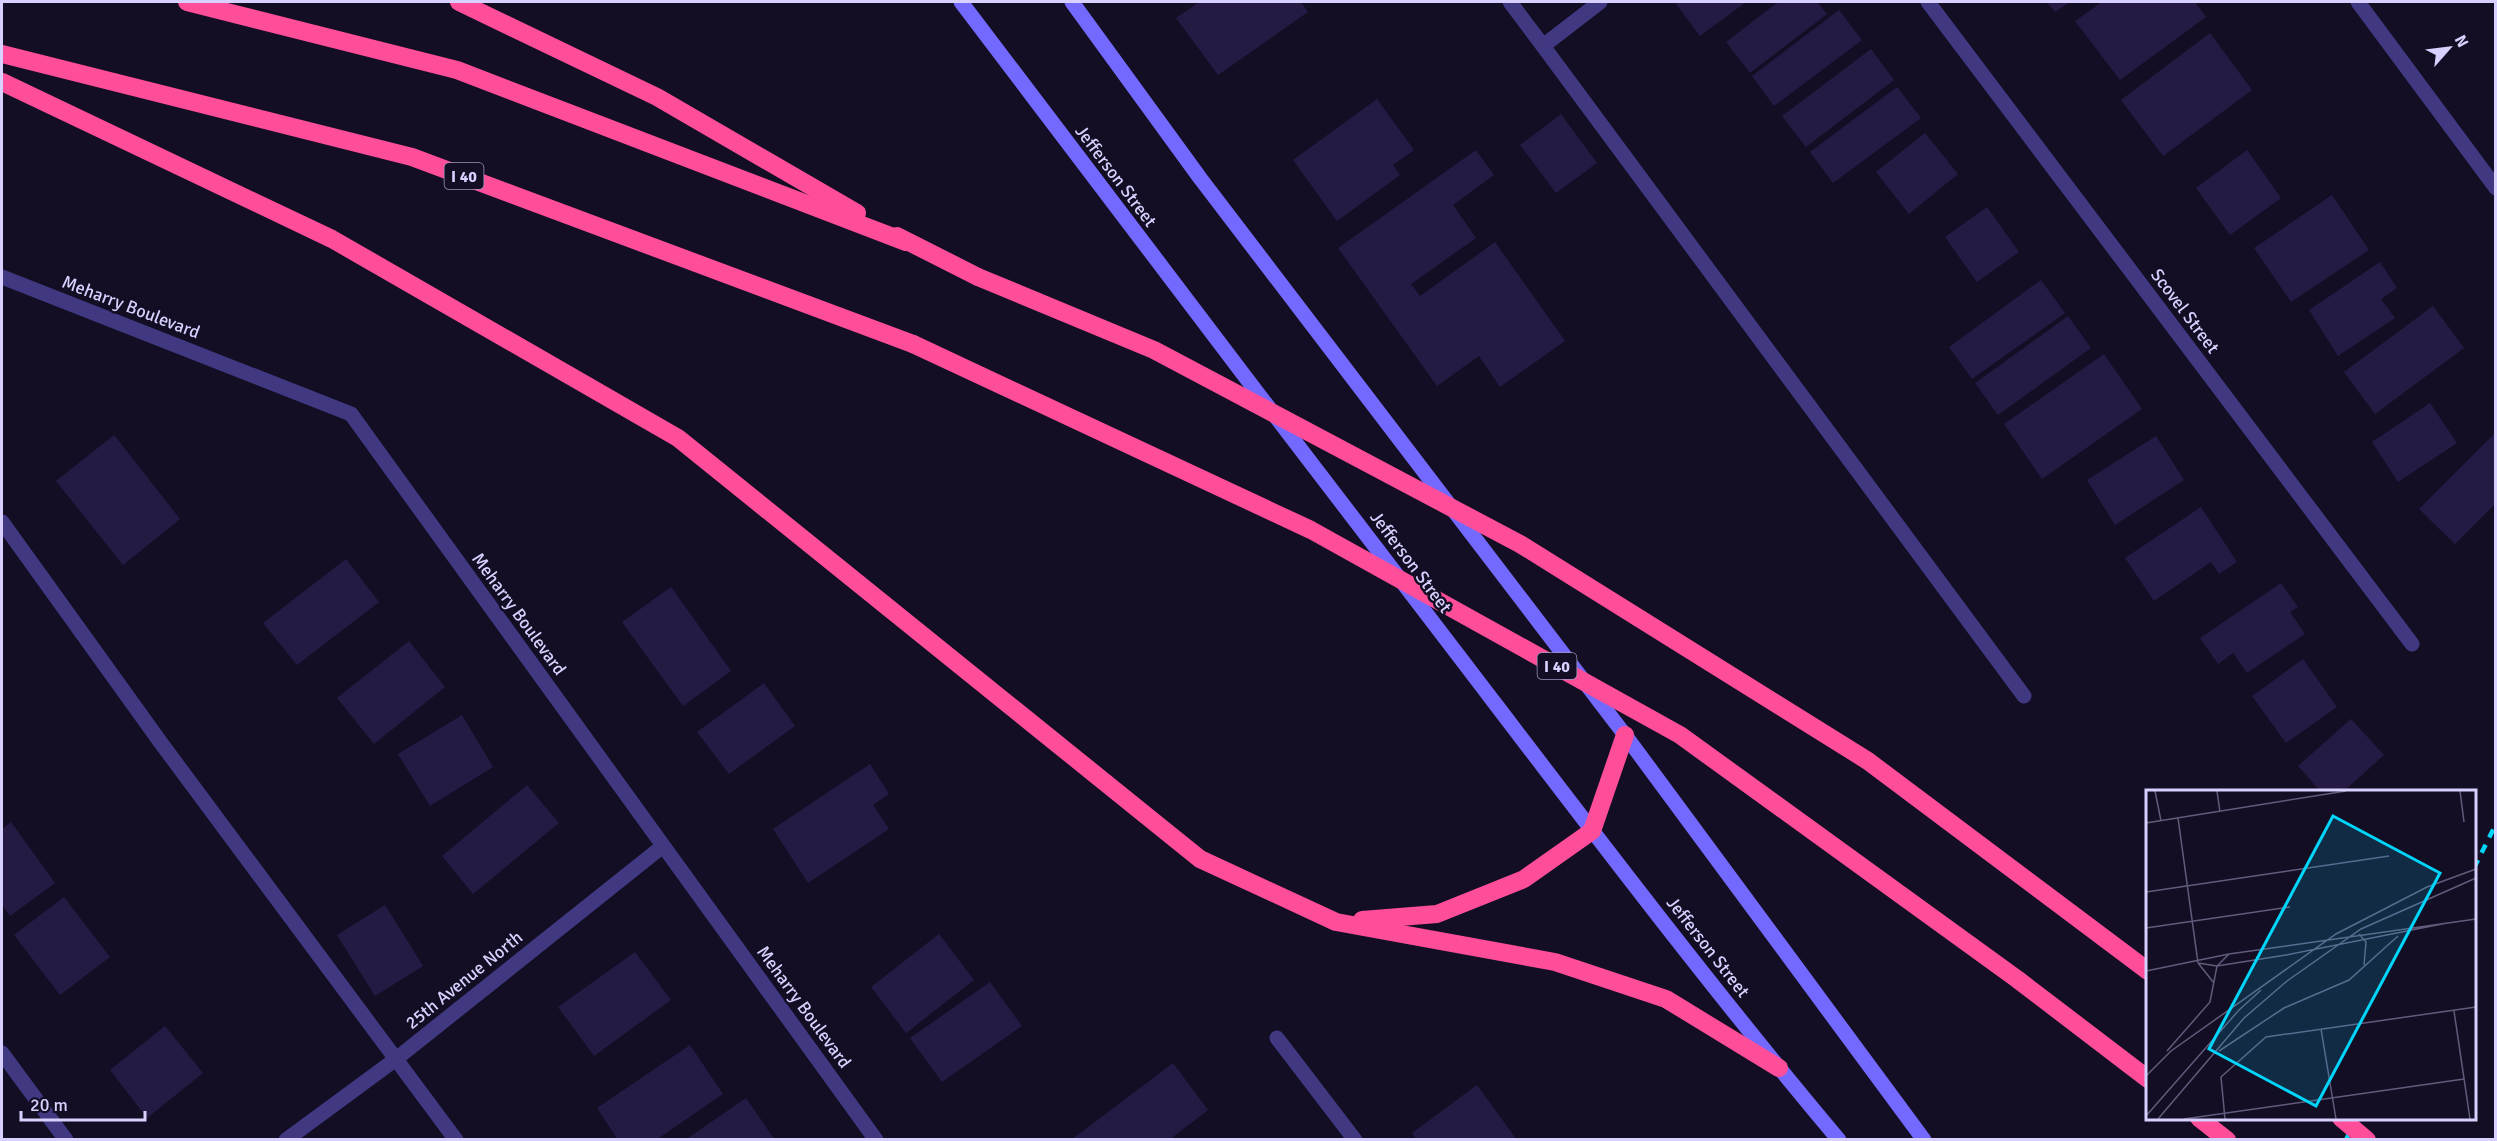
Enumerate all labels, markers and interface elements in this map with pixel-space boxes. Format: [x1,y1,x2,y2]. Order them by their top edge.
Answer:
north arrow [2419,18,2479,78]
text: N [2450,32,2473,51]
street label: Jefferson Street [1071,121,1161,231]
road number: I 40 [444,163,484,189]
street label: Scovel Street [2146,264,2224,358]
street label: Meharry Boulevard [59,271,203,343]
street label: Jefferson Street [1366,507,1456,617]
street label: Meharry Boulevard [467,549,571,679]
road number: I 40 [1538,653,1576,679]
inset map [2146,790,2476,1120]
street label: Jefferson Street [1662,892,1754,1002]
street label: 25th Avenue North [401,926,527,1034]
street label: Meharry Boulevard [752,942,856,1072]
scale bar [21,1084,146,1122]
text: 20 m [30,1094,68,1116]

